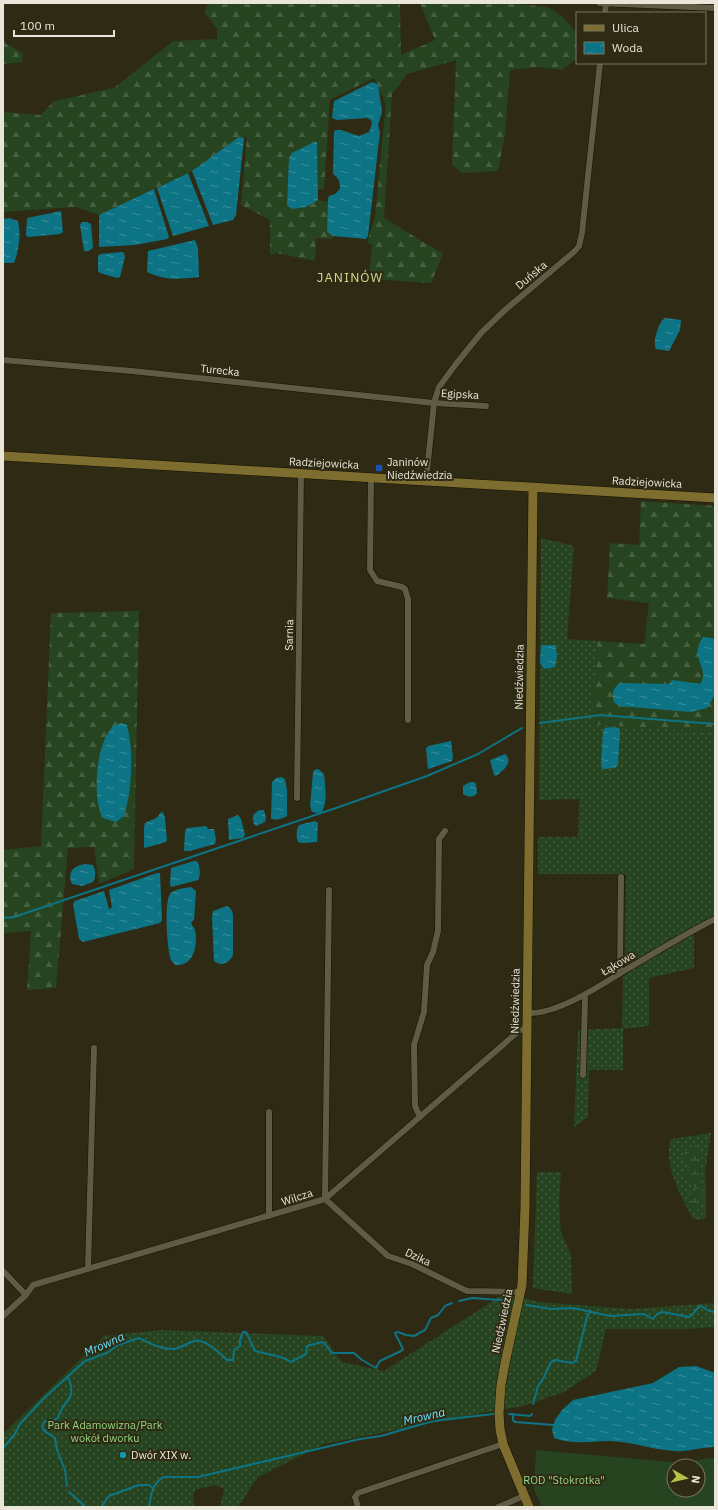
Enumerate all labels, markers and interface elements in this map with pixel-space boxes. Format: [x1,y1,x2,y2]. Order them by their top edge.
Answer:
scale bar [14,12,114,38]
legend [576,12,706,64]
text: 100 m [20,18,55,33]
text: Ulica [612,20,639,35]
text: Woda [612,40,643,55]
street label: Duńska [512,258,550,292]
district label: JANINÓW [317,269,383,286]
street label: Turecka [200,361,240,379]
street label: Egipska [441,386,480,402]
street label: Radziejowicka [289,454,360,472]
place label: Janinów Niedźwiedzia [387,455,453,482]
marker: Janinów Niedźwiedzia [374,463,384,473]
street label: Radziejowicka [612,473,683,491]
street label: Sarnia [282,619,296,651]
street label: Niedźwiedzia [511,644,527,710]
street label: Łąkowa [598,947,638,979]
street label: Niedźwiedzia [507,968,523,1034]
street label: Wilcza [280,1185,315,1209]
street label: Dzika [403,1245,433,1269]
street label: Niedźwiedzia [488,1287,516,1354]
water label: Mrowna [81,1328,127,1360]
water label: Mrowna [402,1404,446,1428]
park label: Park Adamowizna/Park wokół dworku [48,1418,163,1445]
place label: Dwór XIX w. [131,1448,191,1462]
marker: Dwór XIX w. [118,1450,128,1460]
north arrow [666,1458,706,1498]
park label: ROD "Stokrotka" [523,1473,605,1487]
text: N [688,1474,703,1484]

